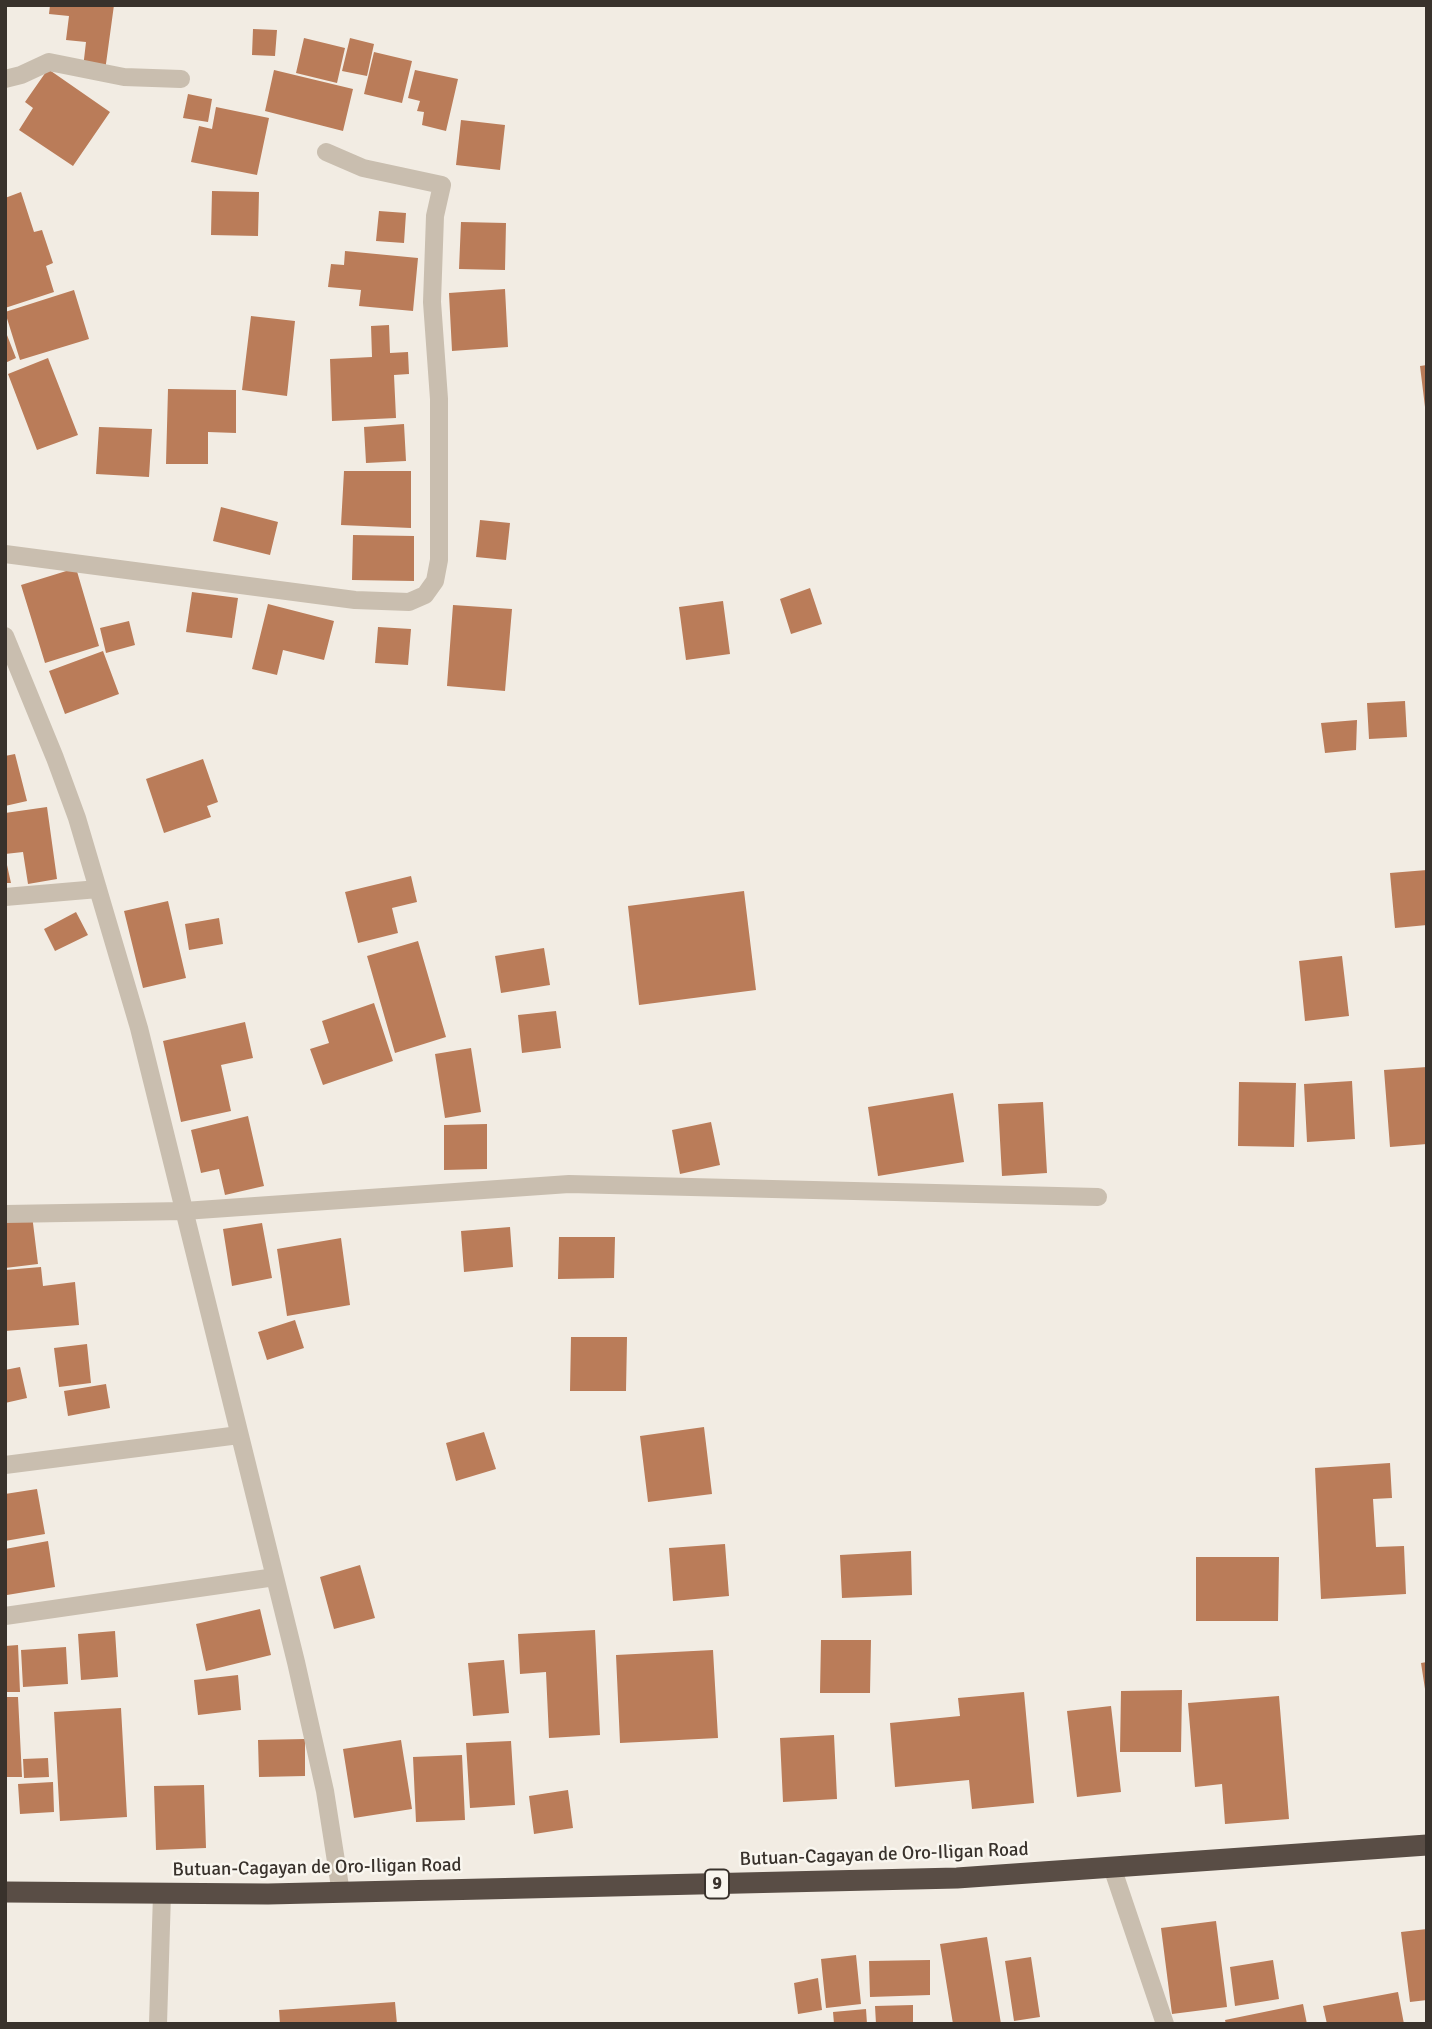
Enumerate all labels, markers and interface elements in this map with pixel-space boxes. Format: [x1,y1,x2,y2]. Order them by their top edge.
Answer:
street label: Butuan-Cagayan de Oro-Iligan Road [739,1839,1029,1871]
street label: Butuan-Cagayan de Oro-Iligan Road [172,1854,462,1882]
road number: 9 [705,1870,729,1898]

